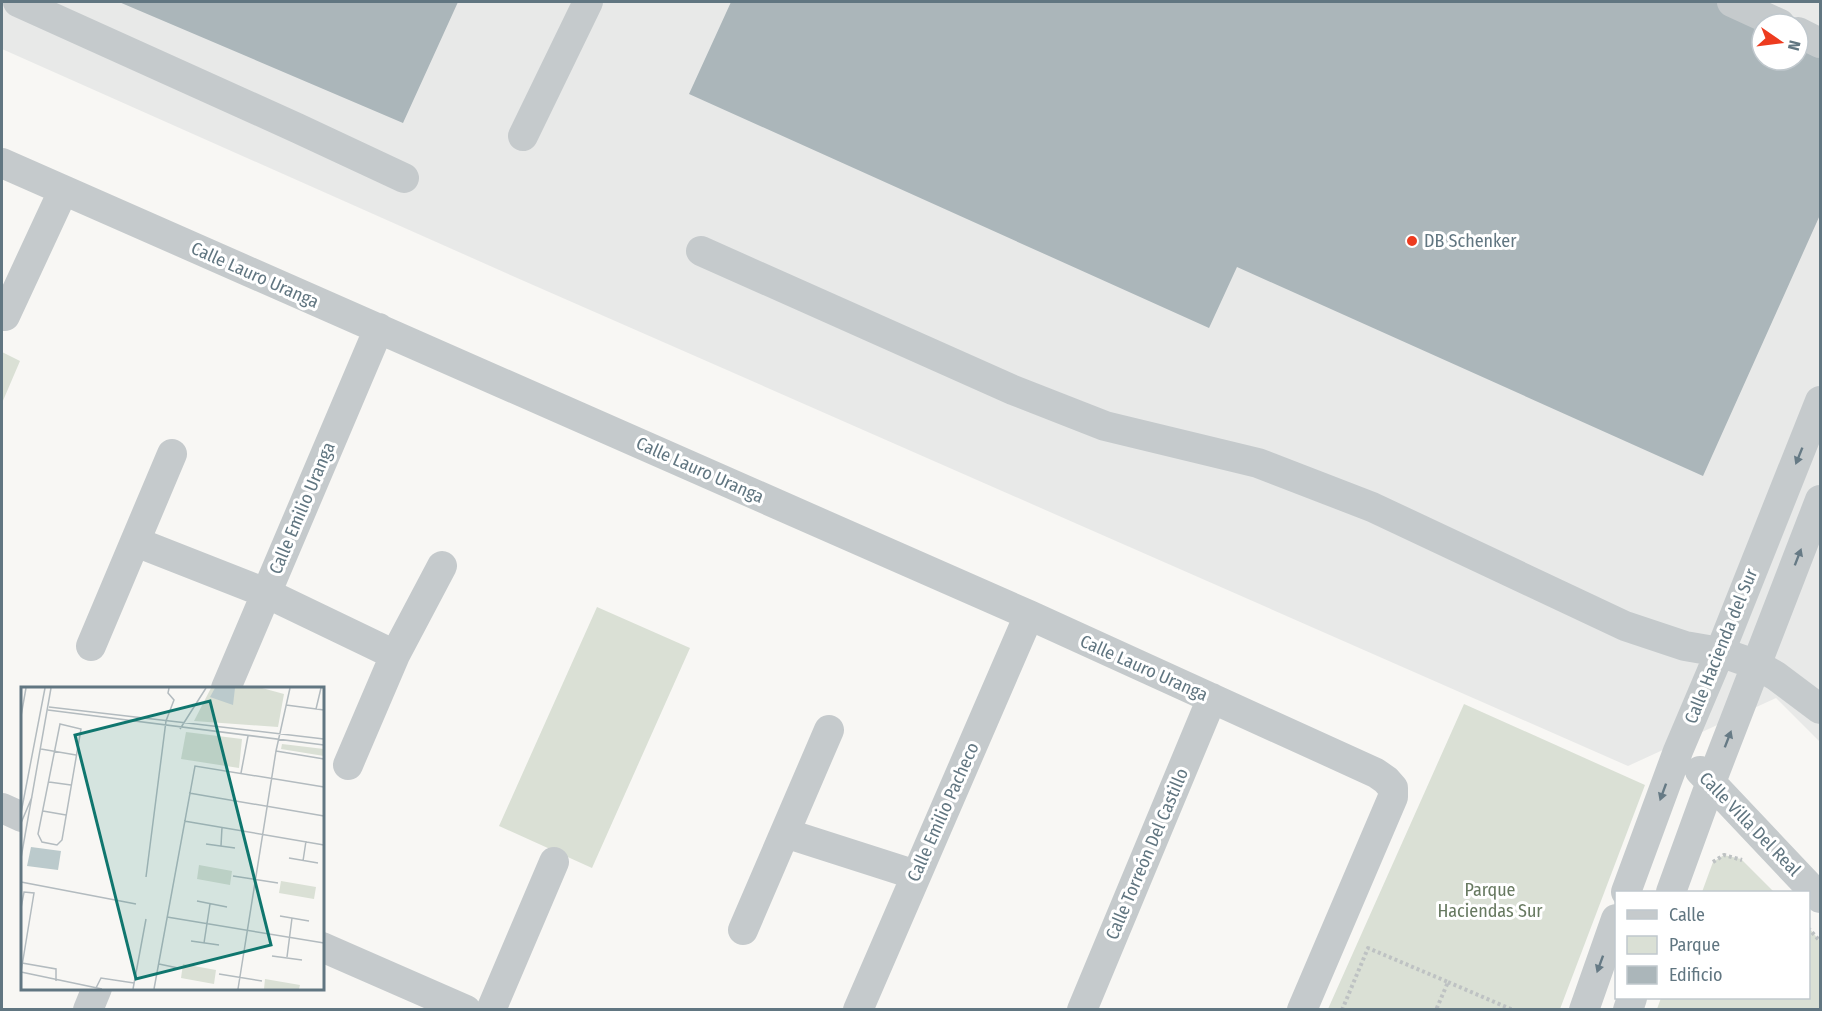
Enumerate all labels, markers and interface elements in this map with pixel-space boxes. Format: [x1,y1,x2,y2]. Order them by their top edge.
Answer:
north arrow [1750,12,1810,72]
text: N [1784,39,1804,52]
place label: DB Schenker [1424,230,1517,252]
marker: DB Schenker [1405,234,1419,248]
street label: Calle Lauro Uranga [188,237,322,313]
street label: Calle Lauro Uranga [633,432,767,508]
street label: Calle Emilio Uranga [264,438,340,577]
one-way arrow [1794,447,1804,465]
one-way arrow [1793,548,1803,566]
street label: Calle Hacienda del Sur [1680,565,1762,727]
street label: Calle Lauro Uranga [1077,630,1211,706]
inset map [21,687,324,990]
one-way arrow [1723,730,1733,748]
street label: Calle Emilio Pacheco [902,739,984,885]
street label: Calle Torreón Del Castillo [1101,765,1193,943]
street label: Calle Villa Del Real [1695,767,1805,881]
one-way arrow [1657,783,1667,801]
park label: Parque Haciendas Sur [1437,879,1543,922]
legend [1615,891,1810,999]
text: Calle [1669,904,1705,926]
text: Parque [1669,934,1720,956]
one-way arrow [1595,955,1604,973]
text: Edificio [1669,964,1722,986]

